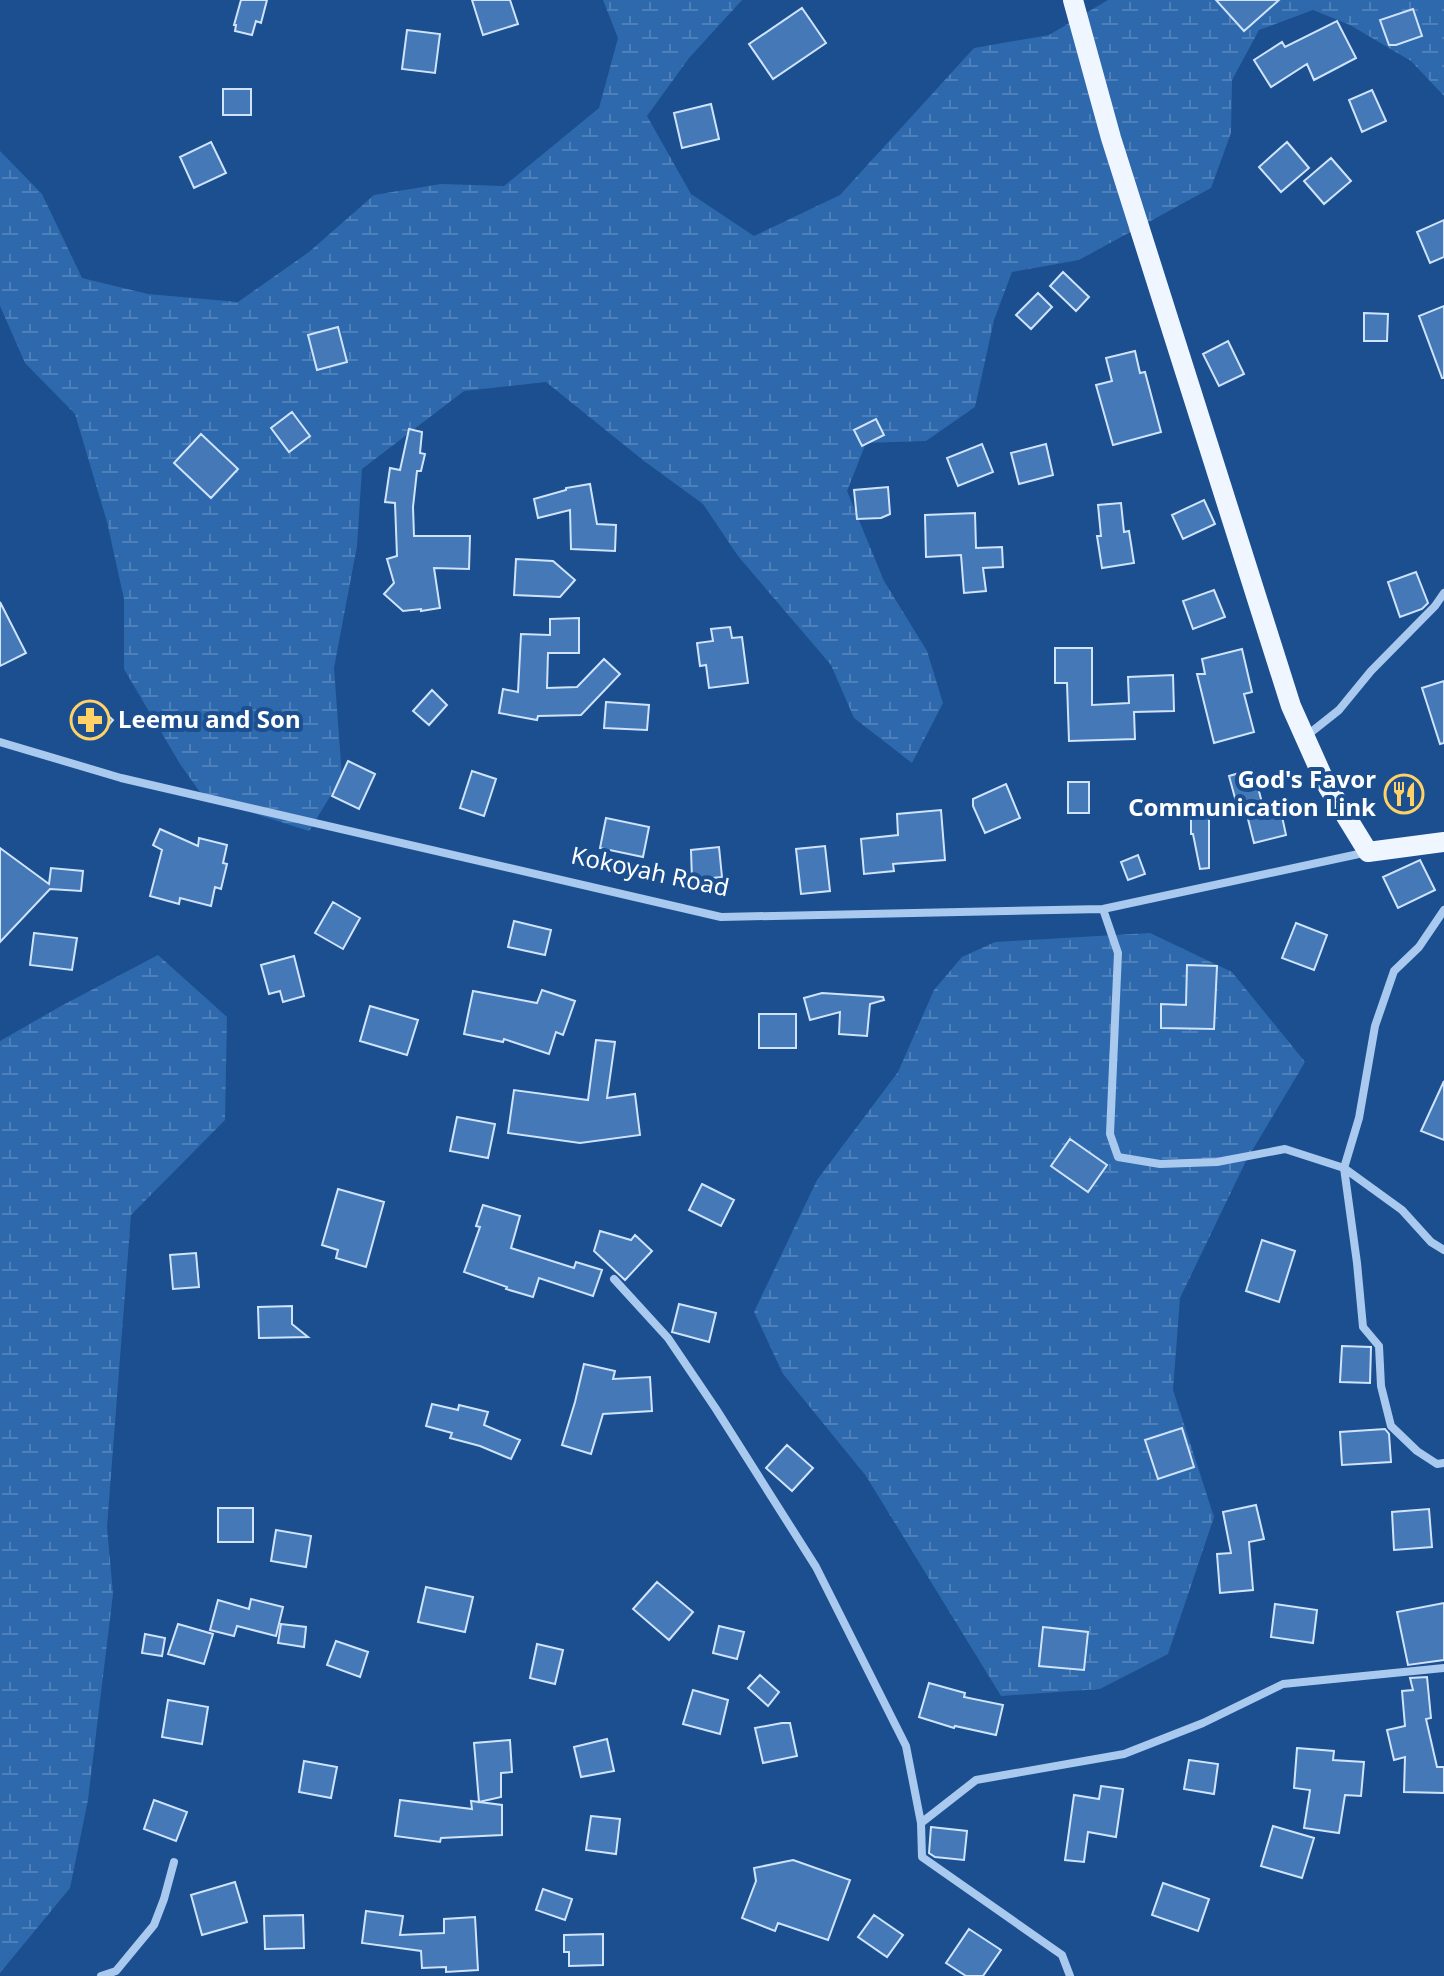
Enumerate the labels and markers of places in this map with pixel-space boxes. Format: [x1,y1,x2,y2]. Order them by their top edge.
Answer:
pharmacy icon: Leemu and Son [69,699,111,741]
place label: Leemu and Son [118,702,301,735]
place label: God's Favor Communication Link [1128,762,1376,823]
restaurant icon: God's Favor Communication Link [1383,773,1425,815]

